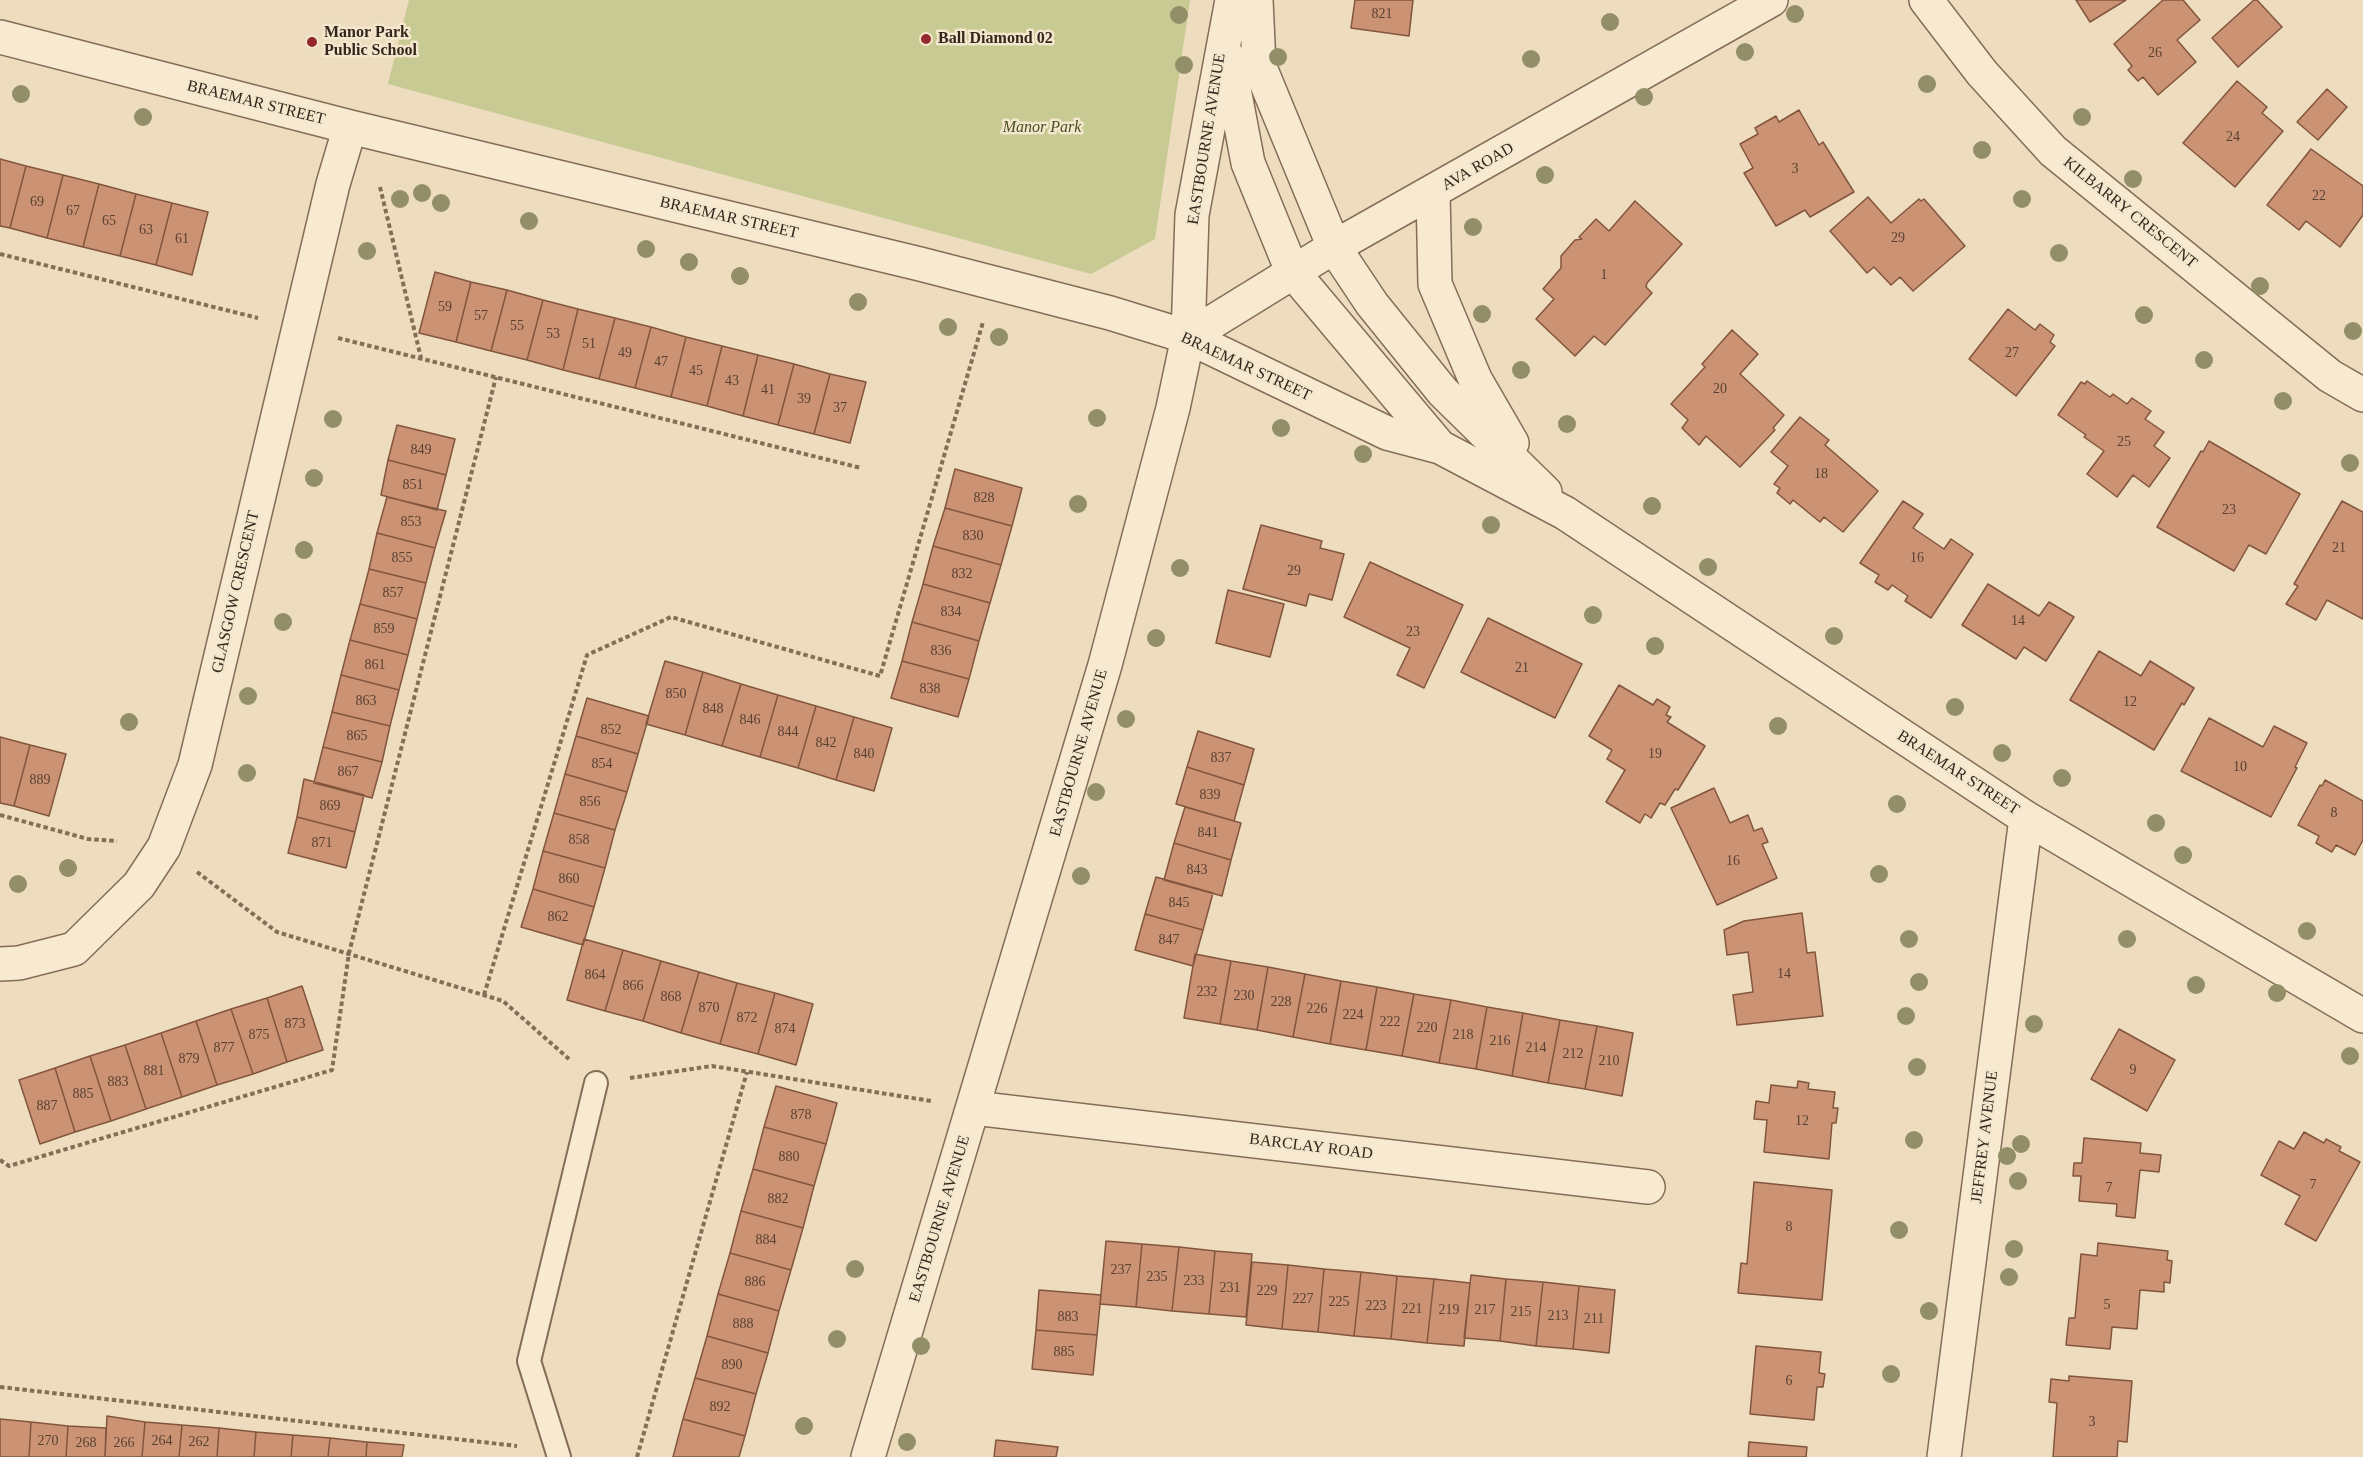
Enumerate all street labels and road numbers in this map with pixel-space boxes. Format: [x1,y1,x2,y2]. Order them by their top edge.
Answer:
street label: EASTBOURNE AVENUE [1184,52,1230,226]
street label: BRAEMAR STREET [185,77,327,129]
street label: AVA ROAD [1439,139,1517,195]
street label: KILBARRY CRESCENT [2059,153,2201,273]
street label: BRAEMAR STREET [658,193,800,243]
street label: BRAEMAR STREET [1178,328,1314,406]
street label: GLASGOW CRESCENT [208,509,264,675]
street label: EASTBOURNE AVENUE [1046,667,1112,839]
street label: BRAEMAR STREET [1893,726,2023,820]
street label: JEFFREY AVENUE [1967,1070,2003,1204]
street label: BARCLAY ROAD [1248,1130,1374,1164]
street label: EASTBOURNE AVENUE [905,1133,975,1305]

